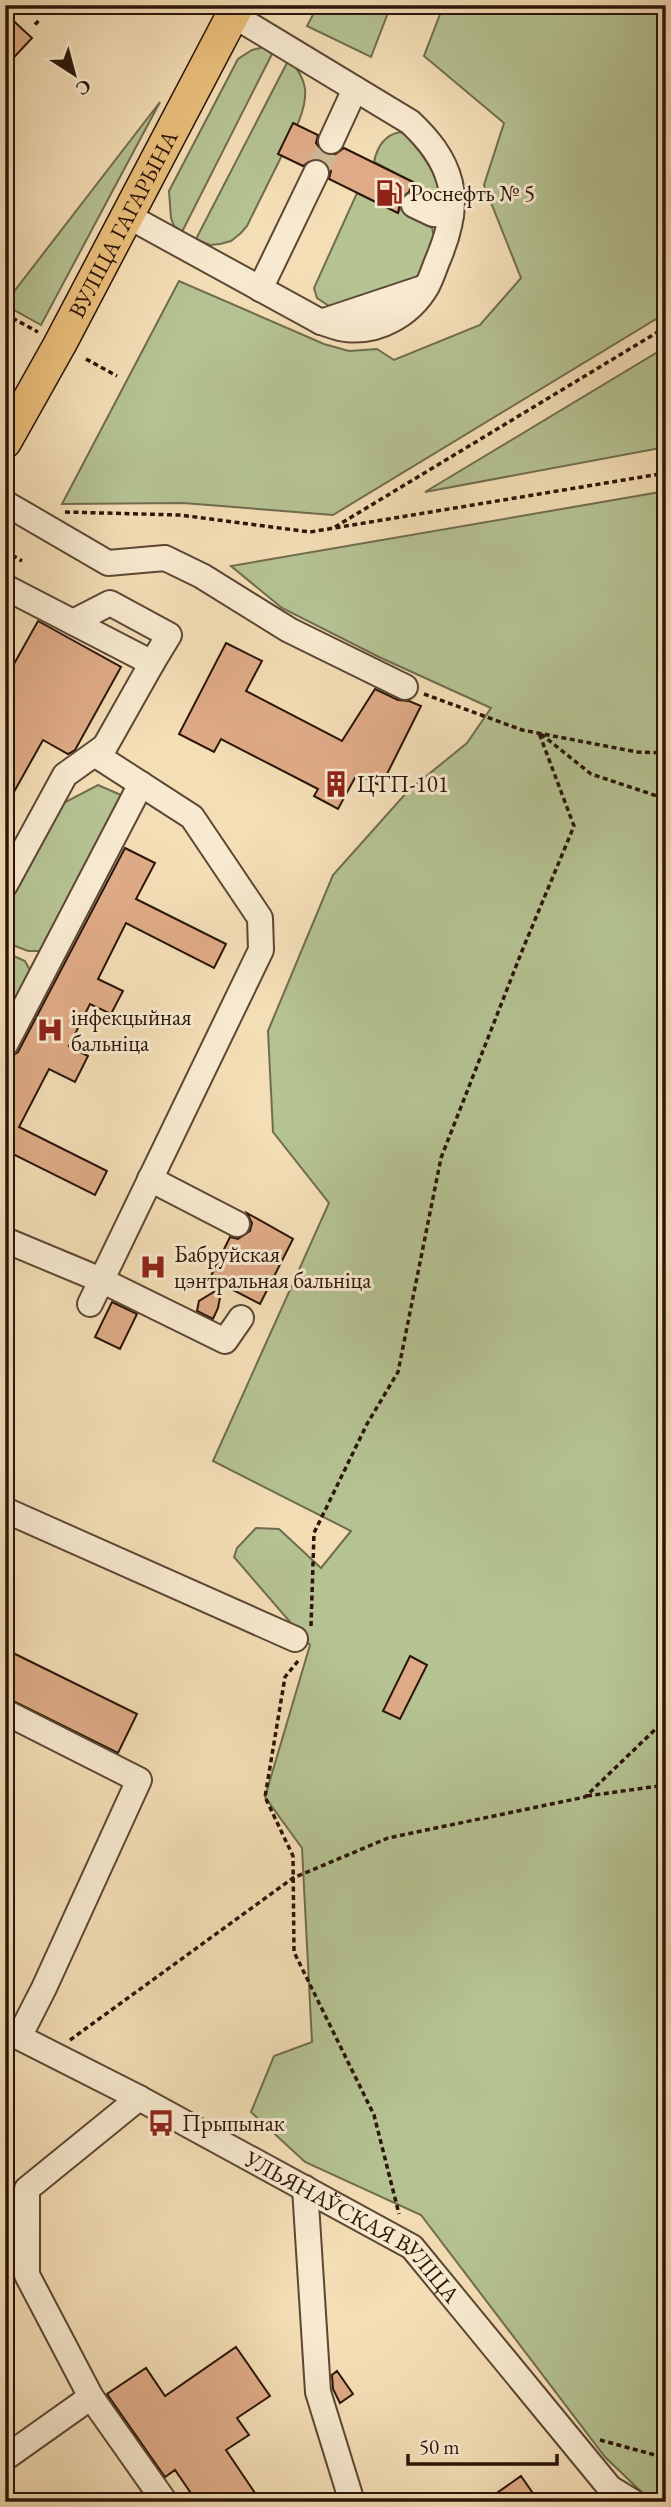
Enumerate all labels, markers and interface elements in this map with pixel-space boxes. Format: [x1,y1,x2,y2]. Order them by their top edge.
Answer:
north arrow [38,38,108,108]
text: С [71,73,97,101]
street label: ВУЛІЦА ГАГАРЫНА [61,124,185,323]
fuel station icon: Роснефть № 5 [374,178,404,208]
place label: Роснефть № 5 [410,178,535,208]
building icon: ЦТП-101 [321,769,351,799]
place label: ЦТП-101 [357,769,449,799]
place label: інфекцыйная бальніца [71,1002,192,1058]
hospital icon: інфекцыйная бальніца [35,1015,65,1045]
place label: Бабруйская цэнтральная бальніца [174,1239,372,1295]
hospital icon: Бабруйская цэнтральная бальніца [138,1252,168,1282]
bus stop icon: Прыпынак [146,2108,176,2138]
place label: Прыпынак [182,2108,285,2138]
street label: УЛЬЯНАЎСКАЯ ВУЛІЦА [238,2143,467,2310]
scale bar [408,2423,557,2467]
text: 50 m [419,2433,460,2460]

